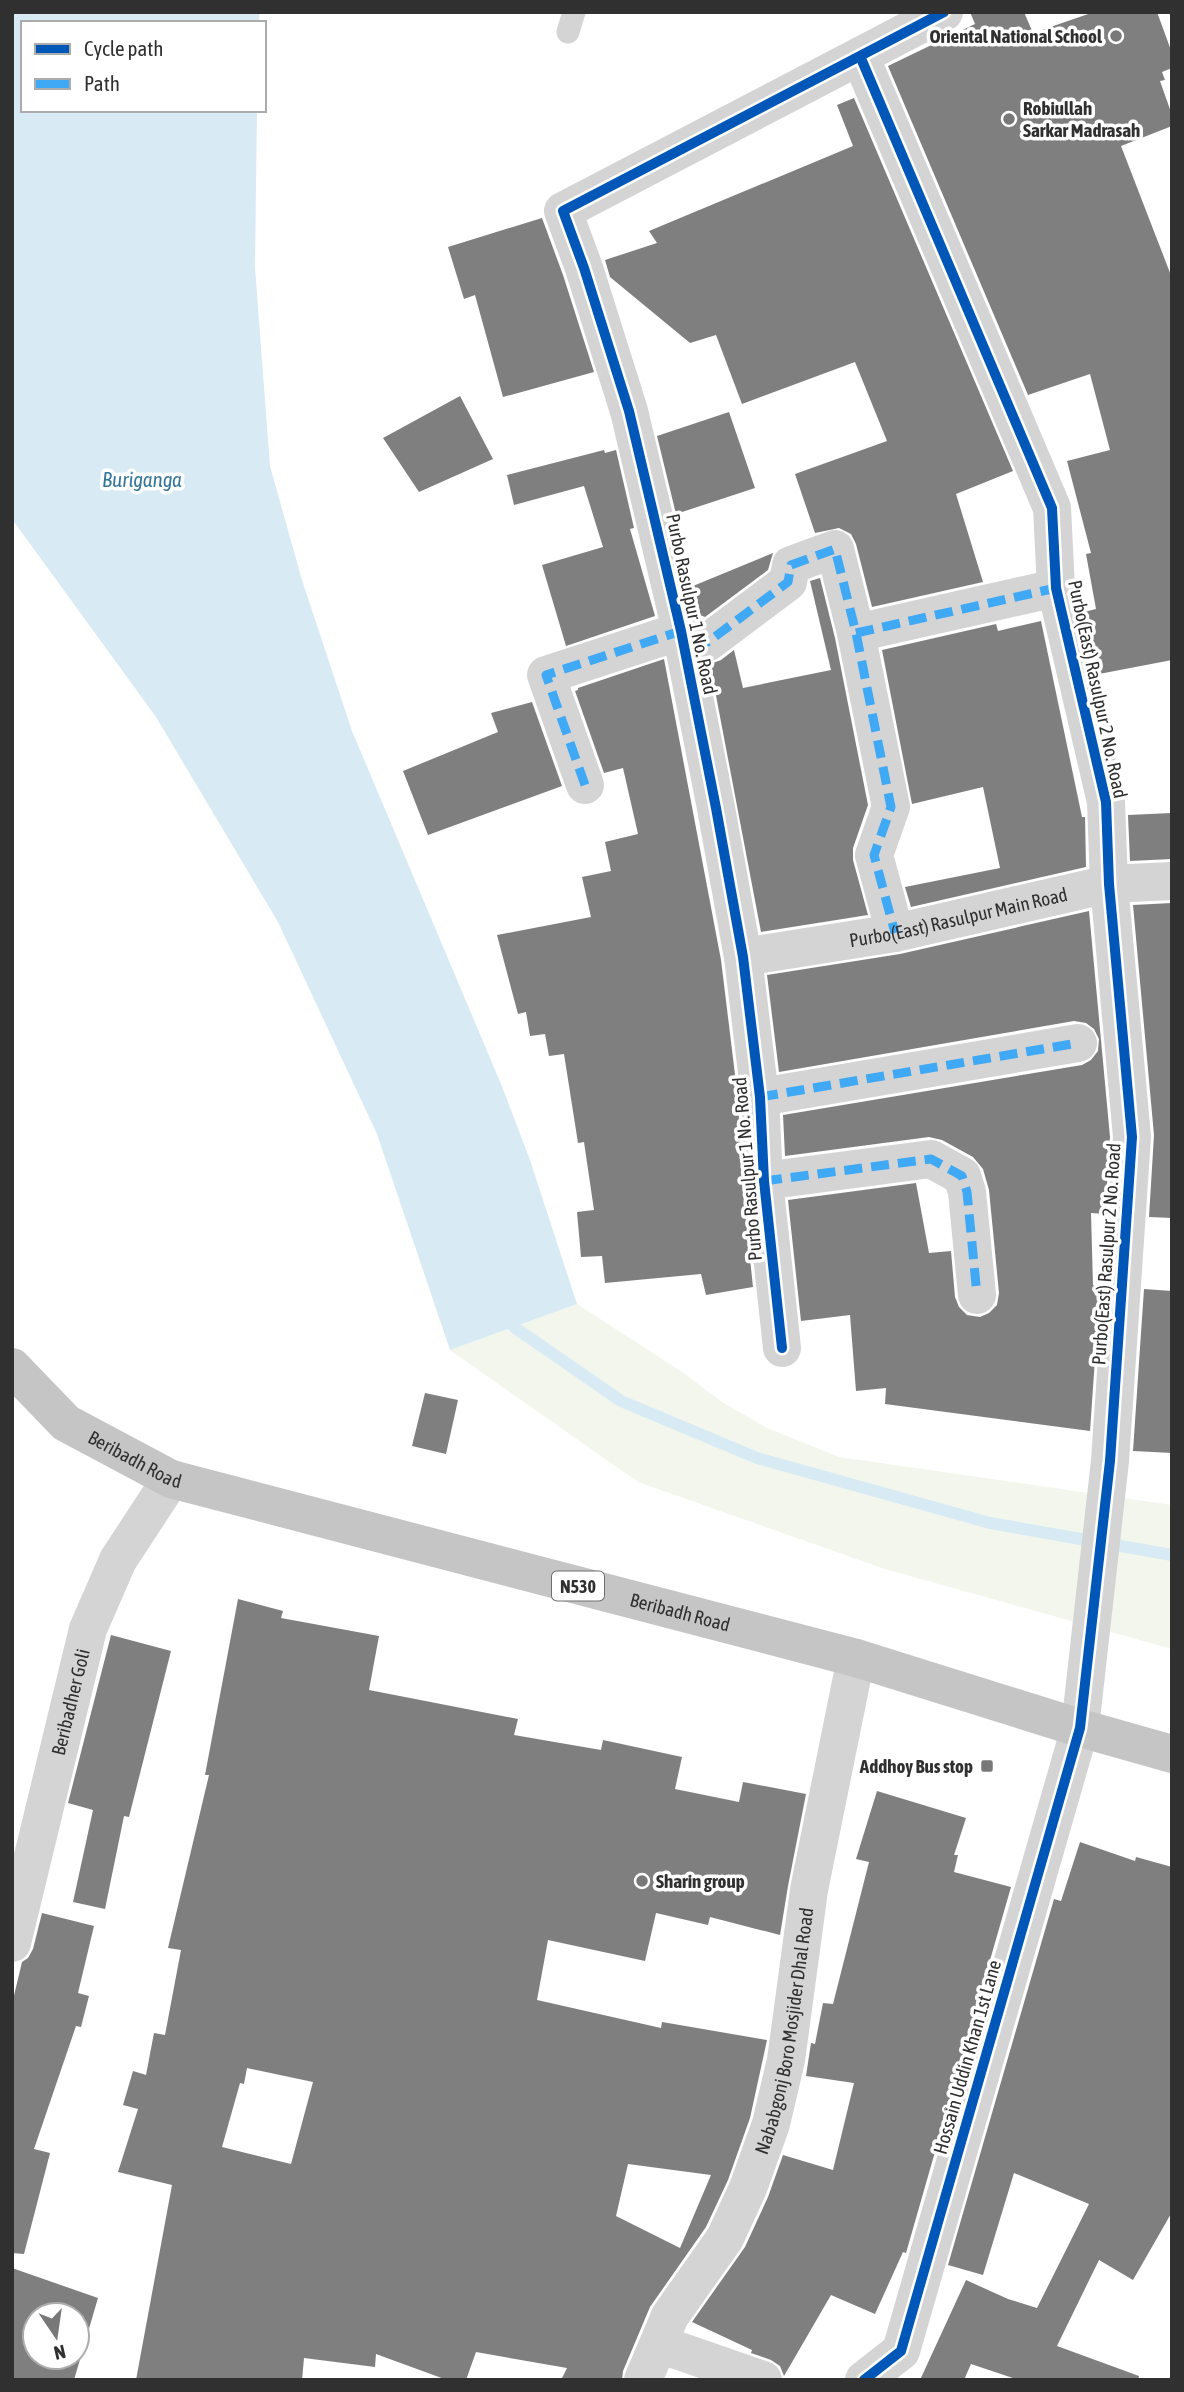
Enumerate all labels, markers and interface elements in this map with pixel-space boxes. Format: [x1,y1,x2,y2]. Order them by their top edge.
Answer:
legend [21,21,266,112]
place label: Oriental National School [930,25,1103,47]
marker: Oriental National School [1108,28,1124,44]
text: Cycle path [84,36,163,60]
text: Path [84,71,120,95]
place label: Robiullah Sarkar Madrasah [1023,97,1140,141]
marker: Robiullah Sarkar Madrasah [1001,111,1017,127]
water label: Buriganga [102,467,182,491]
street label: Purbo Rasulpur 1 No. Road [662,512,722,696]
street label: Purbo(East) Rasulpur 2 No. Road [1064,578,1132,800]
street label: Purbo(East) Rasulpur Main Road [848,883,1070,951]
street label: Purbo Rasulpur 1 No. Road [728,1076,766,1262]
street label: Purbo(East) Rasulpur 2 No. Road [1087,1142,1125,1366]
street label: Beribadh Road [85,1426,184,1492]
road number: N530 [552,1572,604,1601]
street label: Beribadh Road [628,1588,733,1636]
street label: Beribadher Goli [47,1646,94,1758]
place label: Addhoy Bus stop [859,1755,973,1777]
marker: Addhoy Bus stop [979,1758,995,1774]
place label: Sharin group [656,1870,745,1892]
marker: Sharin group [634,1873,650,1889]
street label: Nababgonj Boro Mosjider Dhal Road [750,1906,818,2157]
street label: Hossain Uddin Khan 1st Lane [929,1957,1005,2157]
north arrow [21,2301,91,2371]
text: N [52,2341,68,2365]

